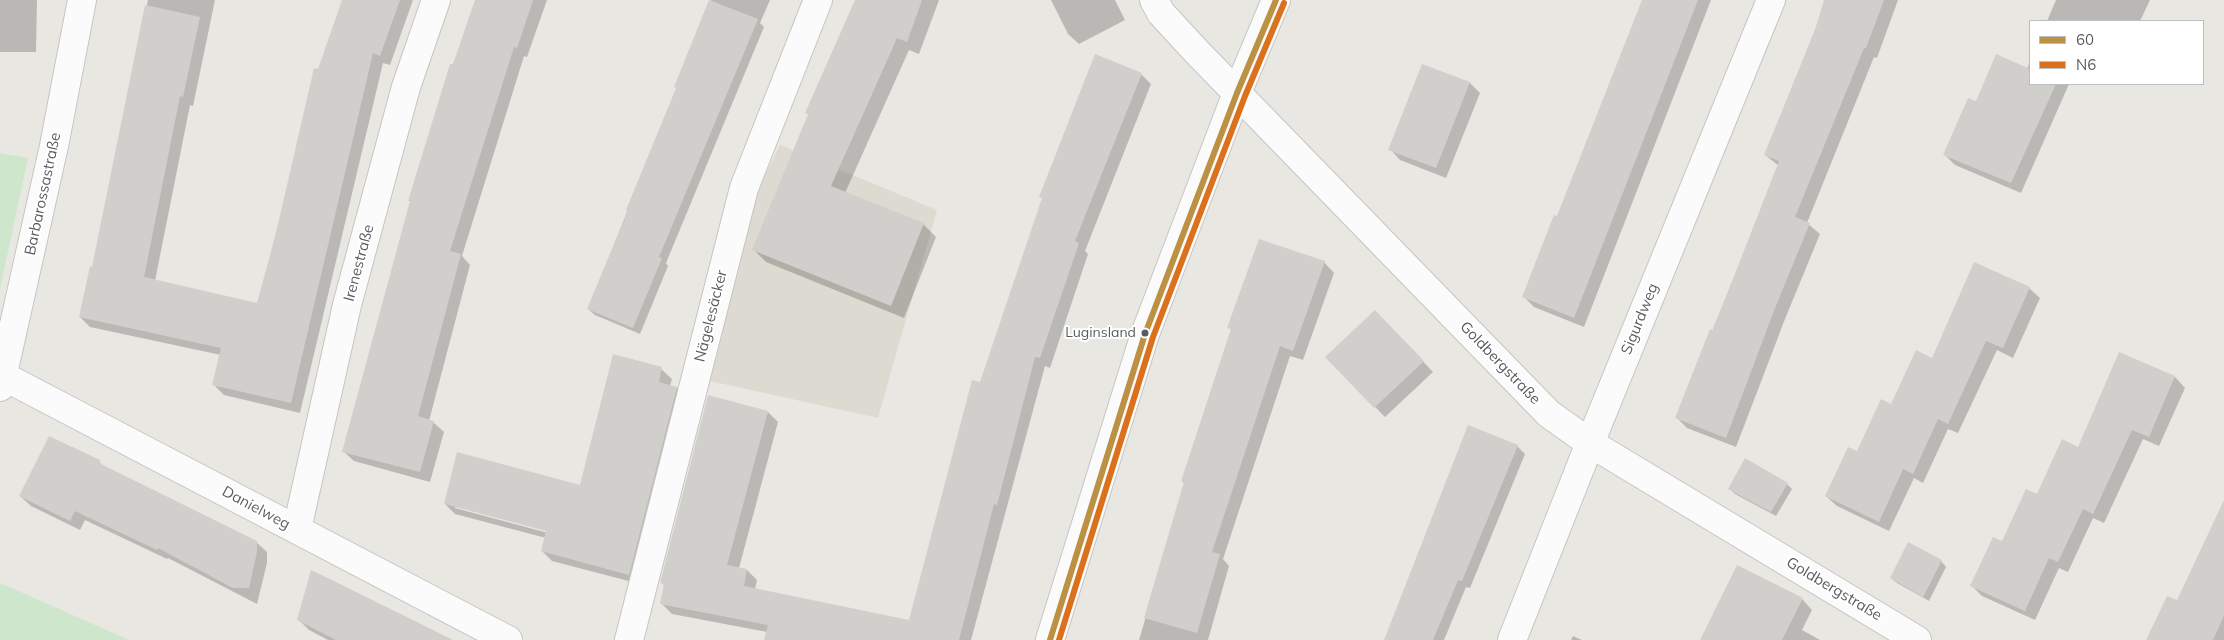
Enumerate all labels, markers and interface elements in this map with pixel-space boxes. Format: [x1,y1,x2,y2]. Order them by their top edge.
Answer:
legend [2029,20,2204,85]
text: 60 [2076,30,2094,49]
text: N6 [2076,55,2096,74]
street label: Barbarossastraße [21,131,65,257]
street label: Irenestraße [340,223,378,303]
street label: Nägelesäcker [691,268,731,364]
street label: Sigurdweg [1618,281,1662,357]
street label: Goldbergstraße [1456,318,1544,408]
place label: Luginsland [1065,325,1136,341]
marker: Luginsland [1140,328,1150,338]
street label: Danielweg [219,483,293,533]
street label: Goldbergstraße [1783,553,1885,625]

